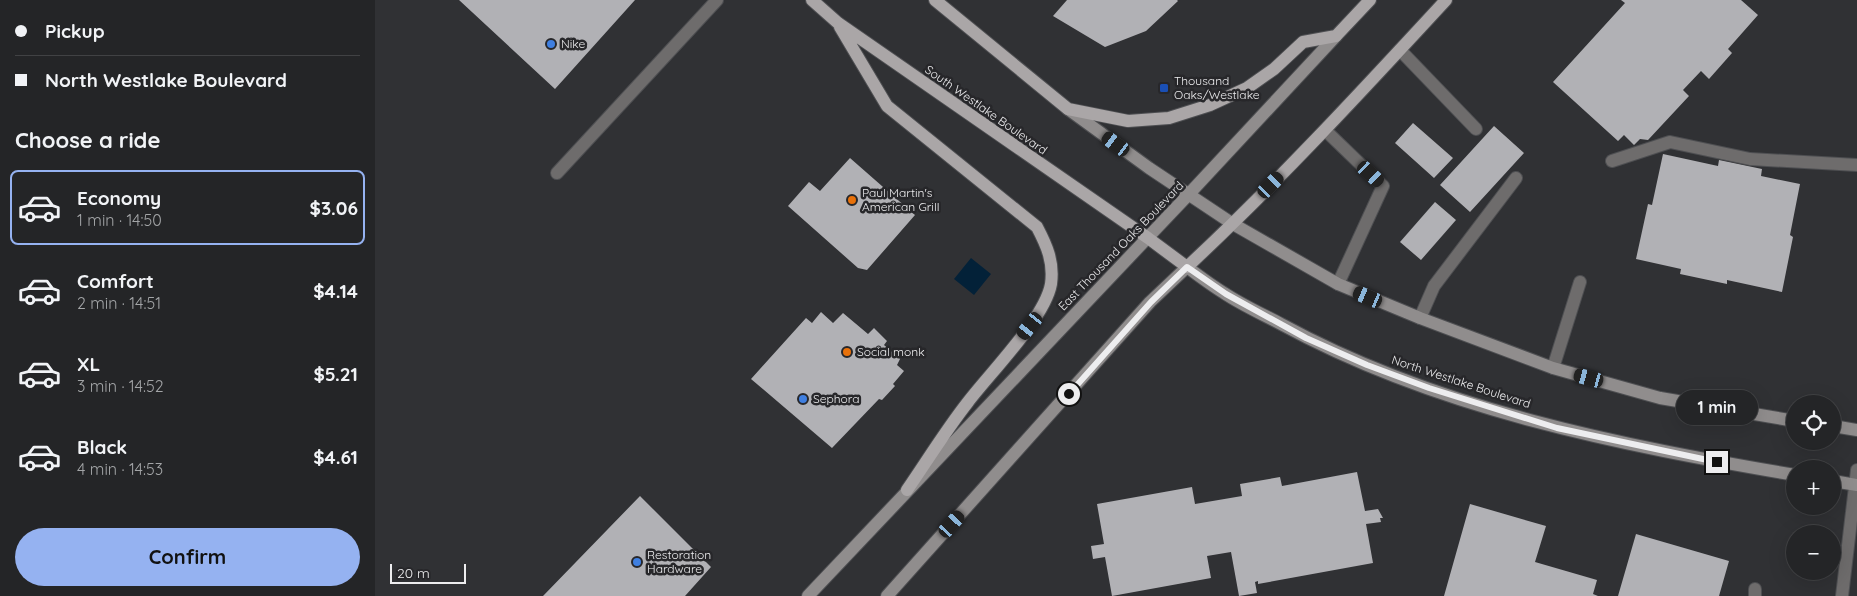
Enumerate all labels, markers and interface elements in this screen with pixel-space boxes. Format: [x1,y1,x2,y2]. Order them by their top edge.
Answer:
text: Pickup [45,19,105,43]
place label: Nike [561,36,585,51]
marker: Nike [545,38,557,50]
street label: South Westlake Boulevard [922,62,1050,157]
text: North Westlake Boulevard [45,68,287,92]
place label: Thousand Oaks/Westlake [1174,73,1260,102]
marker: Thousand Oaks/Westlake [1158,82,1170,94]
text: Choose a ride [15,126,160,154]
car [1099,129,1132,159]
car [1354,158,1387,190]
car [1255,169,1286,201]
street label: East Thousand Oaks Boulevard [1055,178,1186,313]
icon: car [17,185,62,230]
place label: Paul Martin's American Grill [862,185,939,214]
text: Economy [77,186,161,210]
marker: Paul Martin's American Grill [846,194,858,206]
text: $3.06 [310,196,358,220]
text: 1 min · 14:50 [77,210,162,230]
icon: car [17,268,62,313]
text: Comfort [77,269,154,293]
text: $4.14 [313,279,358,303]
car [1351,284,1384,310]
text: 2 min · 14:51 [77,293,161,313]
car [1014,310,1045,342]
place label: Social monk [857,344,925,359]
marker: Social monk [841,346,853,358]
icon: car [17,351,62,396]
text: XL [77,352,100,376]
street label: North Westlake Boulevard [1390,352,1533,411]
text: $5.21 [314,362,358,386]
car [1572,367,1605,389]
text: 3 min · 14:52 [77,376,164,396]
route start [1058,383,1080,405]
callout: 1 min [1676,390,1758,424]
place label: Sephora [813,391,860,406]
marker: Sephora [797,393,809,405]
map controls [1786,395,1841,580]
button: locate [1786,395,1841,450]
text: 1 min [1698,397,1736,417]
icon: car [17,434,62,479]
text: Black [77,435,127,459]
text: $4.61 [313,445,358,469]
route end [1706,451,1728,473]
text: 4 min · 14:53 [77,459,163,479]
button: + [1786,460,1841,515]
car [936,508,967,540]
button: − [1786,525,1841,580]
button: Confirm [15,528,360,586]
place label: Restoration Hardware [647,547,711,576]
marker: Restoration Hardware [631,556,643,568]
scale bar [390,561,466,584]
text: 20 m [397,564,430,582]

